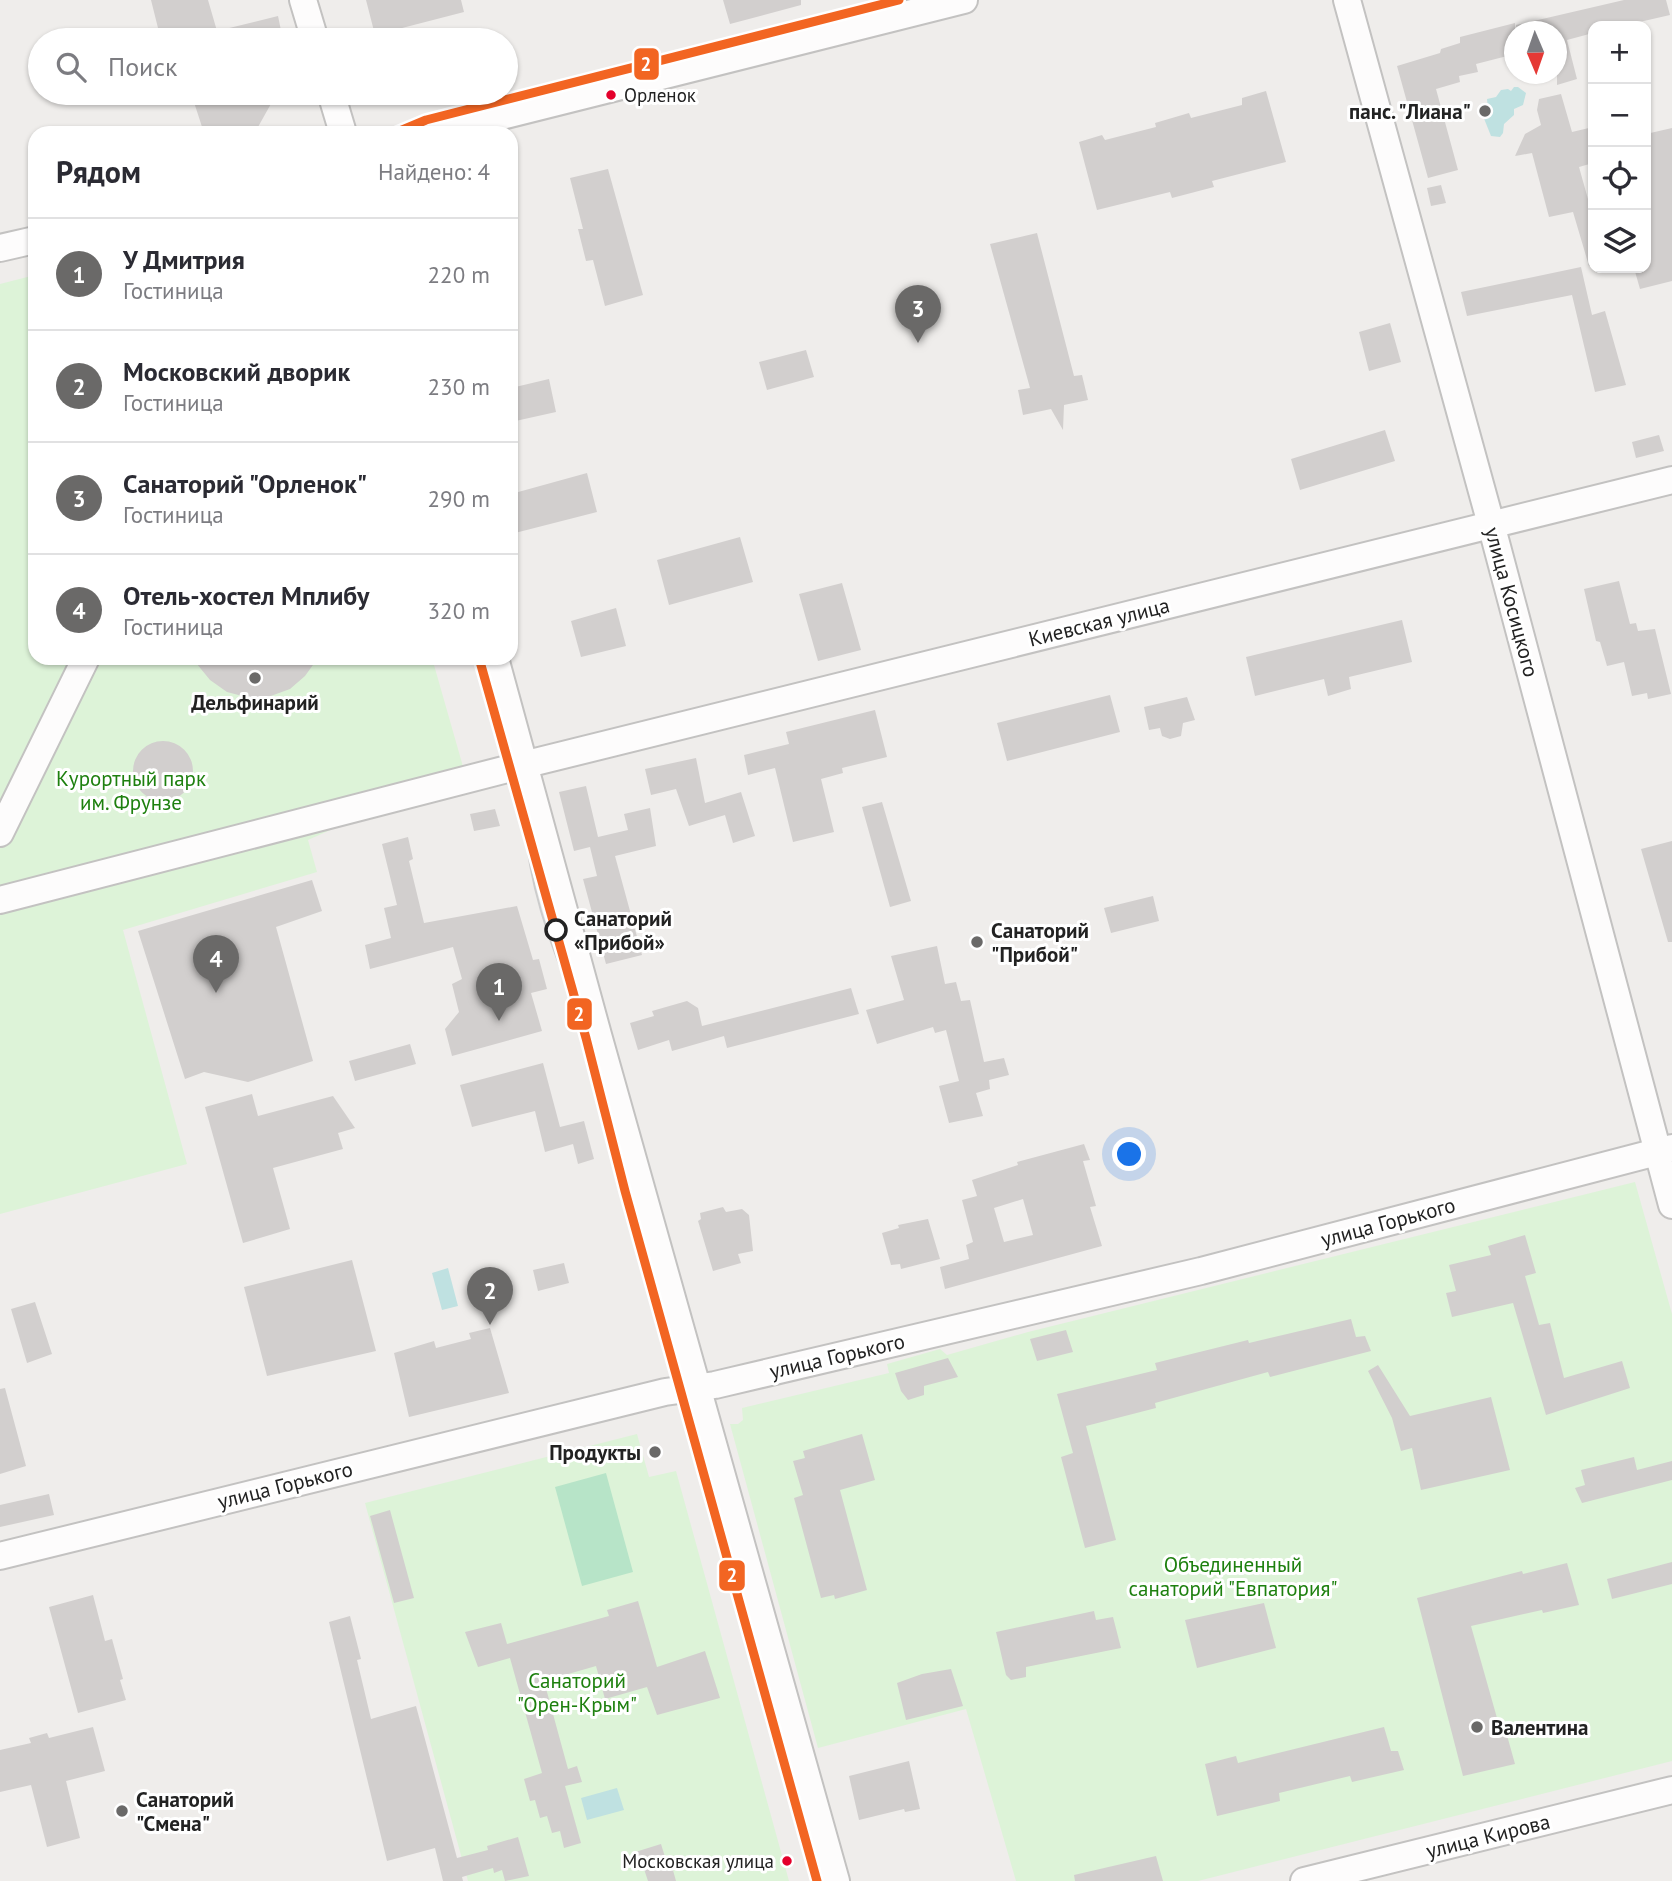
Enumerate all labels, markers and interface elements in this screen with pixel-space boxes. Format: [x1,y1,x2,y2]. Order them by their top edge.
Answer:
north arrow [1504,21,1567,84]
map controls [1588,21,1651,273]
button: + [1588,21,1651,84]
search box [28,28,518,105]
line badge: 2 [633,47,660,81]
icon: search [52,48,90,86]
text: Поиск [108,50,177,83]
text: 2 [641,52,651,76]
place label: Орленок [624,83,696,107]
button: − [1588,84,1651,147]
marker: Орленок [604,88,618,102]
place label: панс. "Лиана" [1349,98,1471,125]
marker: панс. "Лиана" [1477,103,1493,119]
button: locate [1588,147,1651,210]
text: Рядом [56,152,141,191]
text: Найдено: 4 [378,157,490,186]
button: layers [1588,210,1651,273]
text: У Дмитрия [123,243,245,276]
text: 1 [72,260,86,289]
text: 220 m [428,260,490,289]
text: Гостиница [123,276,224,305]
pin: 3 [895,285,941,343]
text: Московский дворик [123,355,350,388]
text: 2 [72,372,86,401]
text: 230 m [428,372,490,401]
text: Гостиница [123,388,224,417]
text: Санаторий "Орленок" [123,467,367,500]
text: 3 [72,484,86,513]
text: 290 m [428,484,490,513]
text: Гостиница [123,500,224,529]
street label: улица Косицкого [1479,524,1545,680]
text: Отель-хостел Мплибу [123,579,369,612]
street label: Киевская улица [1026,591,1172,653]
text: 4 [72,596,86,625]
text: 320 m [428,596,490,625]
text: Гостиница [123,612,224,641]
marker: Дельфинарий [247,670,263,686]
place label: Дельфинарий [191,689,319,716]
park label: Курортный парк им. Фрунзе [56,765,206,816]
place label: Санаторий «Прибой» [574,905,672,956]
place label: Санаторий "Прибой" [991,917,1089,968]
marker: Санаторий «Прибой» [545,919,567,941]
marker: Санаторий "Прибой" [969,934,985,950]
pin: 4 [193,935,239,993]
pin: 1 [476,963,522,1021]
line badge: 2 [566,997,593,1031]
text: 2 [574,1002,584,1026]
your location [1112,1137,1146,1171]
street label: улица Горького [1318,1191,1458,1253]
pin: 2 [467,1267,513,1325]
street label: улица Горького [767,1327,907,1385]
place label: Продукты [549,1439,641,1466]
marker: Продукты [647,1444,663,1460]
street label: улица Горького [215,1455,355,1515]
park label: Объединенный санаторий "Евпатория" [1129,1551,1337,1602]
line badge: 2 [718,1559,746,1592]
text: 2 [727,1563,737,1587]
park label: Санаторий "Орен-Крым" [517,1667,637,1718]
place label: Валентина [1491,1714,1589,1741]
marker: Валентина [1469,1719,1485,1735]
place label: Санаторий "Смена" [136,1786,234,1837]
marker: Санаторий "Смена" [114,1803,130,1819]
street label: улица Кирова [1423,1808,1553,1864]
place label: Московская улица [622,1849,774,1873]
marker: Московская улица [780,1854,794,1868]

